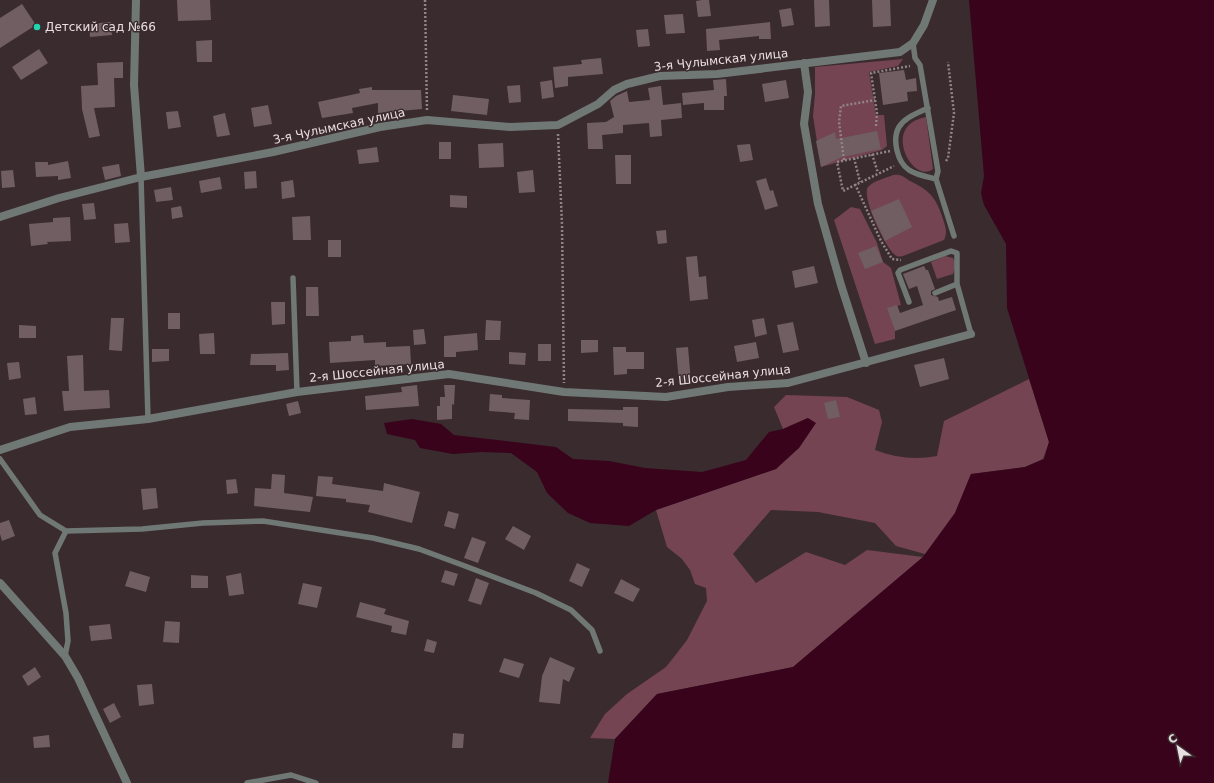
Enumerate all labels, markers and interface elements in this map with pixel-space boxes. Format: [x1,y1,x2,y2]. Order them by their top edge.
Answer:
place label: Детский сад №66 [45,20,156,34]
marker: Детский сад №66 [32,22,42,32]
street label: 3-я Чулымская улица [653,46,789,74]
street label: 3-я Чулымская улица [272,105,406,147]
street label: 2-я Шоссейная улица [309,357,445,385]
street label: 2-я Шоссейная улица [655,362,791,390]
north arrow [1158,727,1198,767]
text: С [1166,731,1180,747]

